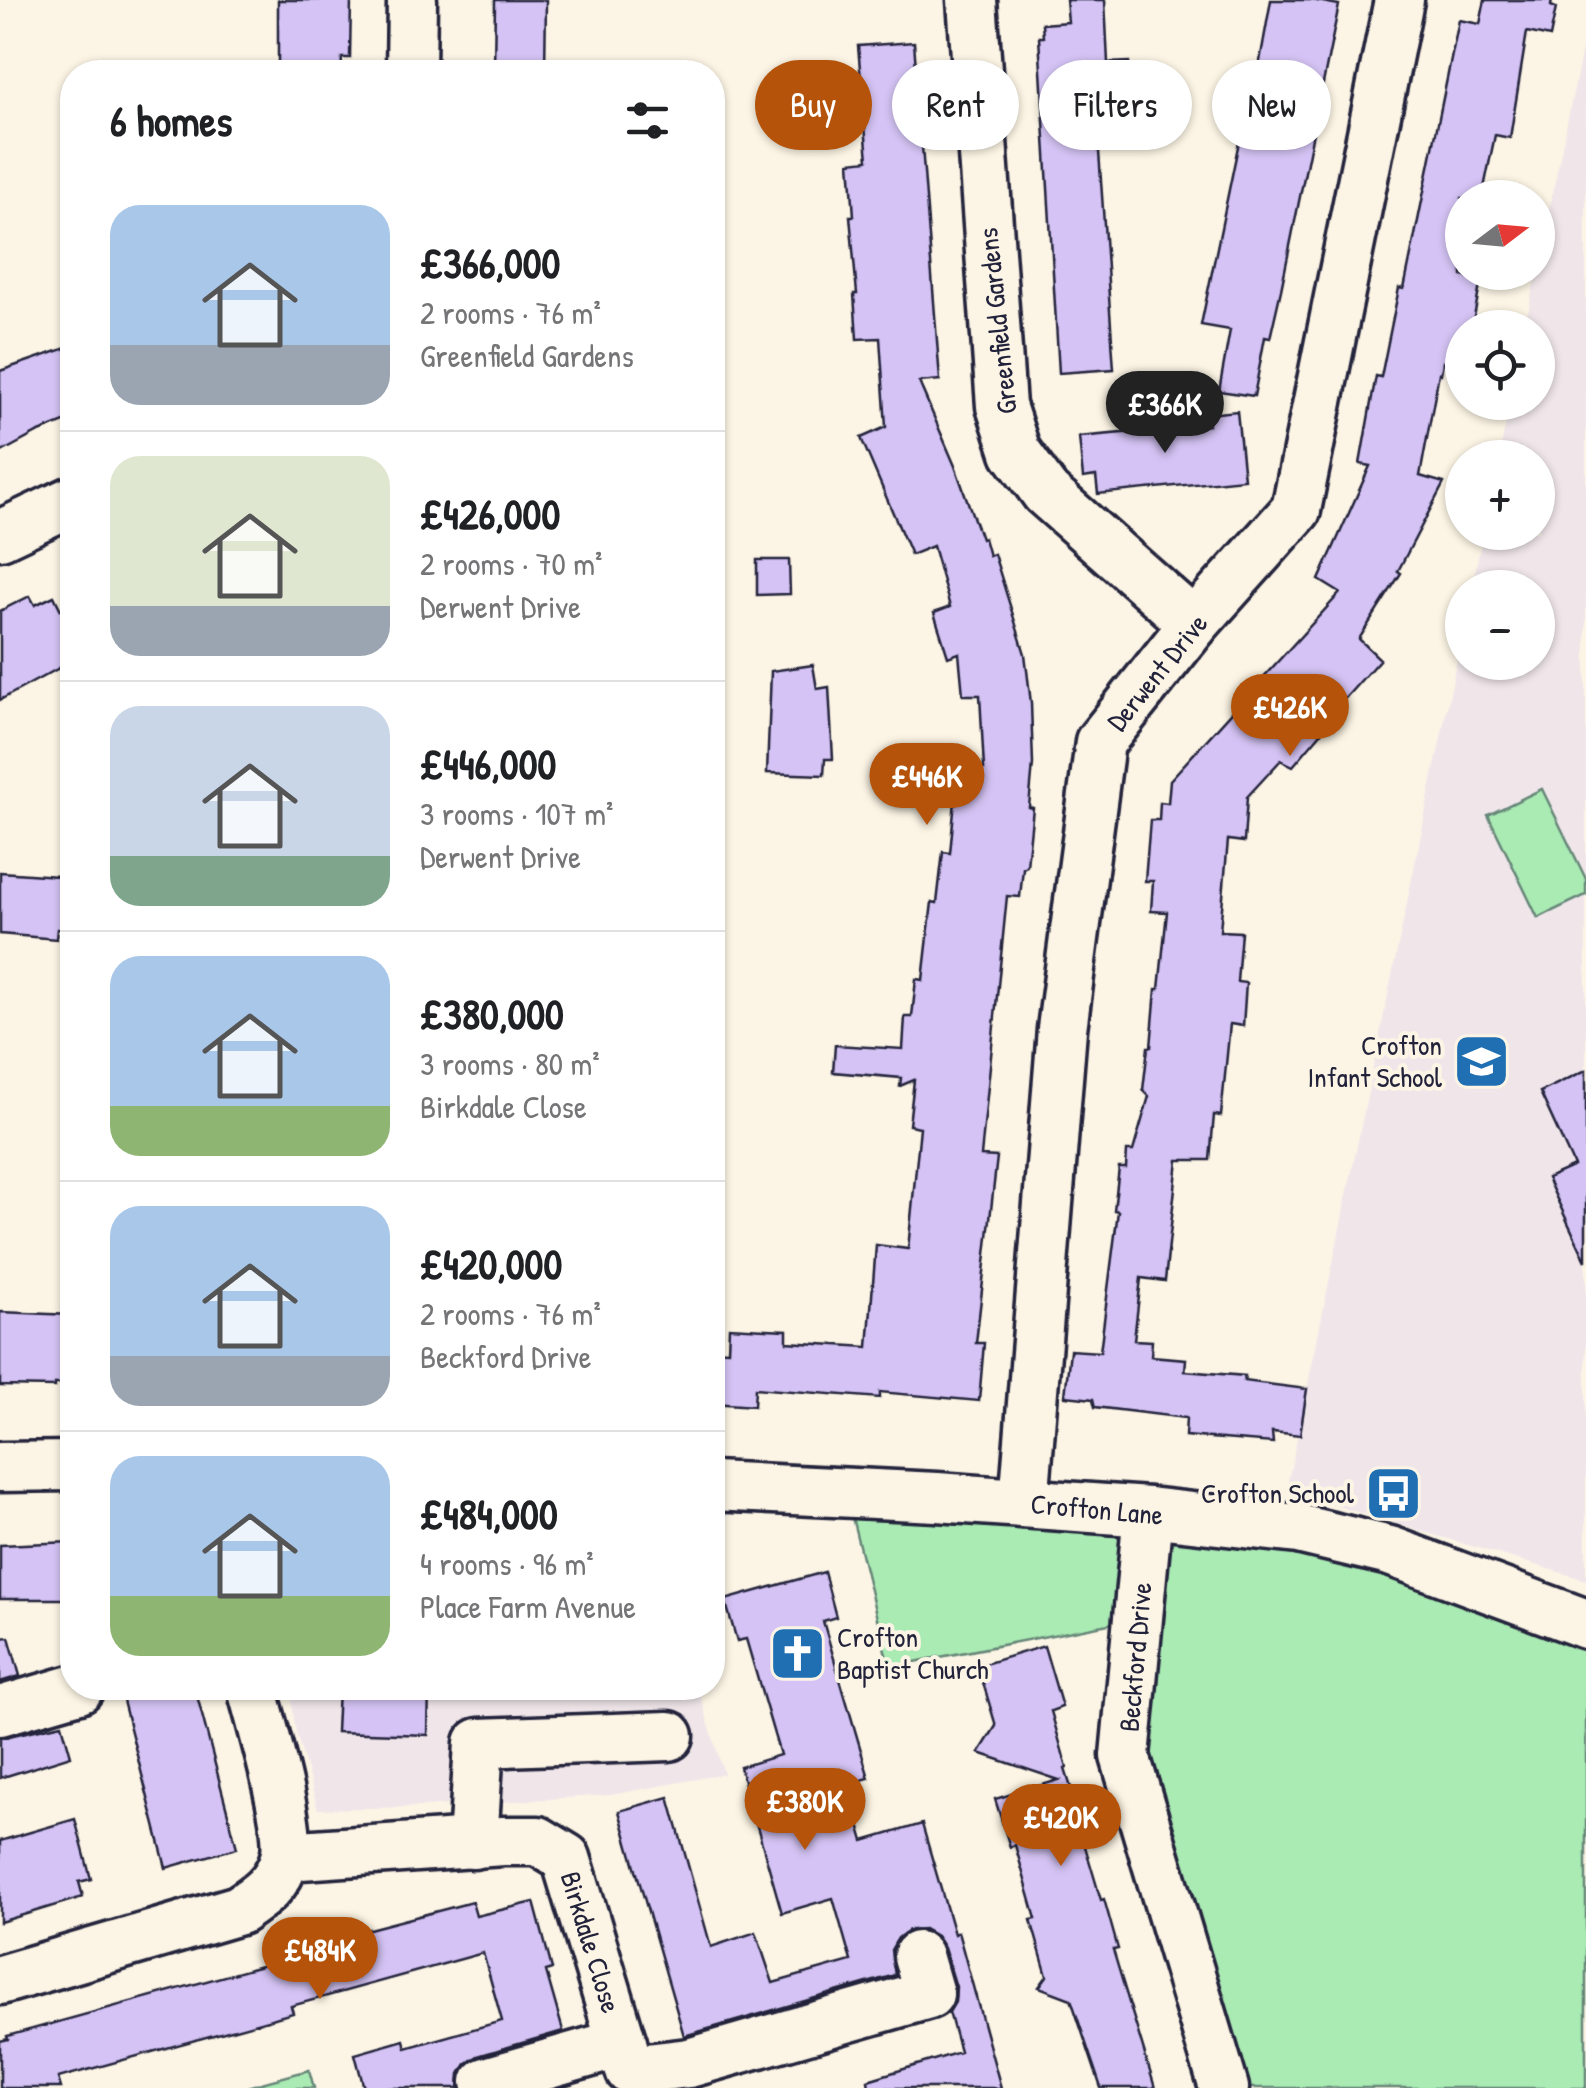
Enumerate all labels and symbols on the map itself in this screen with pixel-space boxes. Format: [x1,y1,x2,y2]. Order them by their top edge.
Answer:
north arrow [1445,180,1555,290]
street label: Greenfield Gardens [968,226,1026,416]
pin: £366K [1095,371,1235,456]
street label: Derwent Drive [1098,605,1216,739]
pin: £426K [1220,674,1360,759]
pin: £446K [857,743,997,828]
place label: Crofton Infant School [1308,1026,1443,1096]
school or university icon: Crofton Infant School [1451,1031,1511,1091]
bus stop icon: Crofton School [1363,1463,1423,1523]
place label: Crofton School [1201,1474,1355,1512]
street label: Crofton Lane [1029,1484,1165,1534]
street label: Beckford Drive [1110,1581,1160,1733]
place label: Crofton Baptist Church [837,1618,989,1688]
church icon: Crofton Baptist Church [768,1623,828,1683]
pin: £380K [735,1768,875,1853]
pin: £420K [991,1784,1131,1869]
street label: Birkdale Close [552,1867,630,2017]
pin: £484K [250,1917,390,2002]

